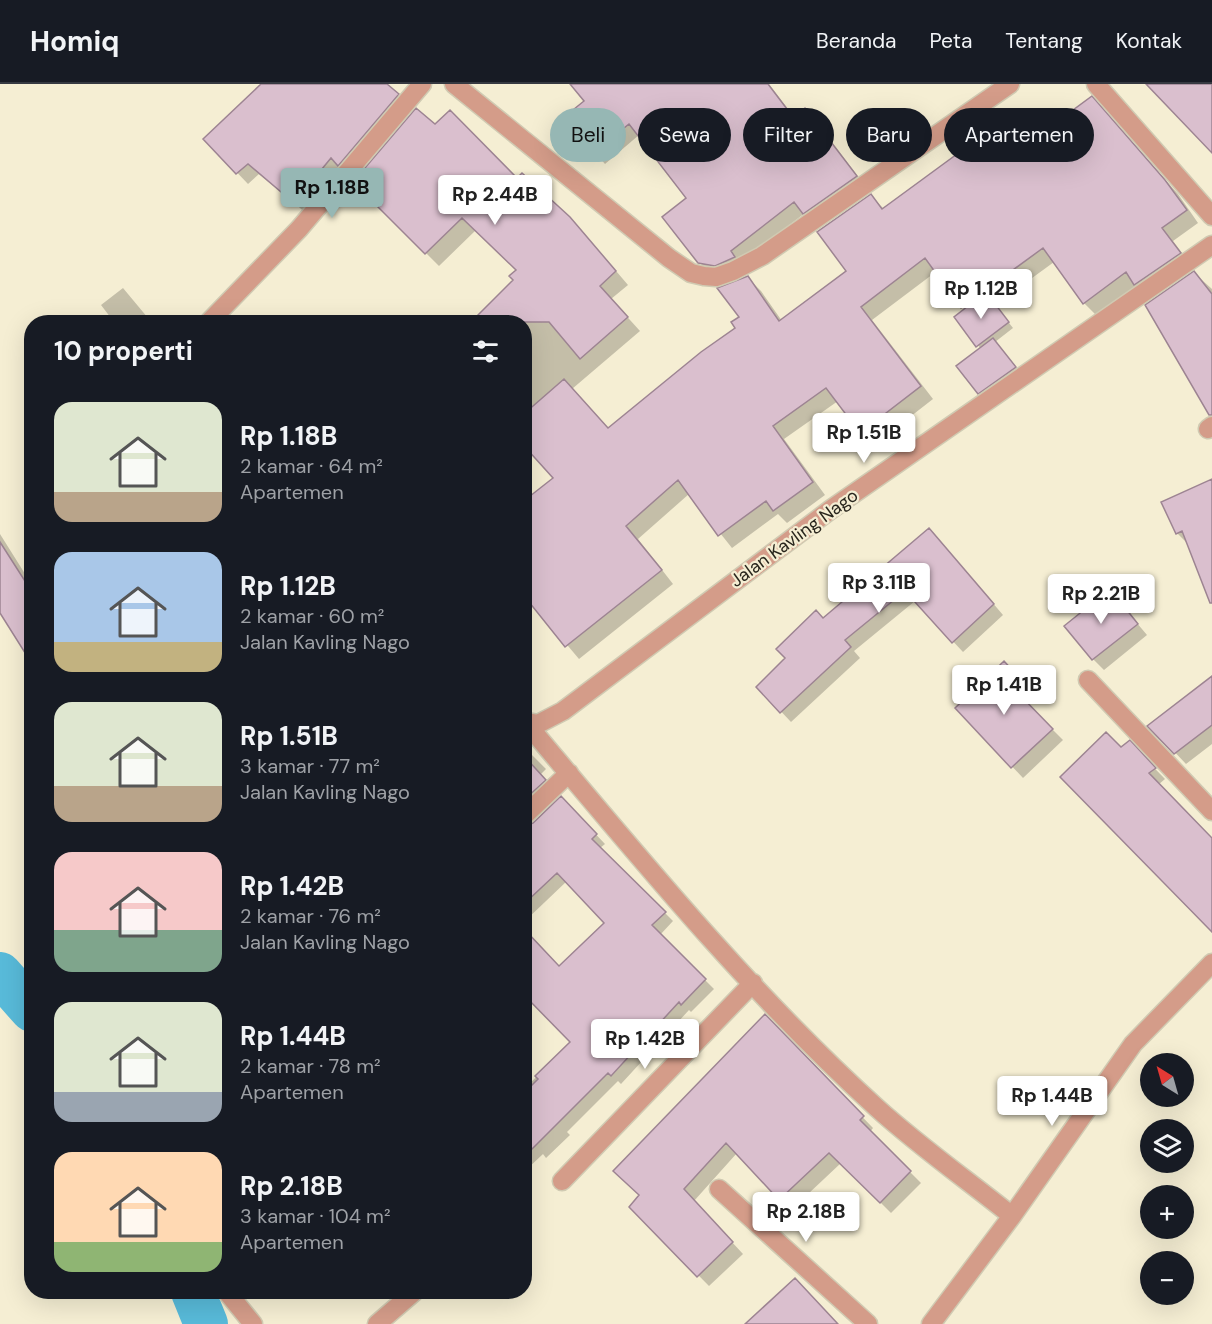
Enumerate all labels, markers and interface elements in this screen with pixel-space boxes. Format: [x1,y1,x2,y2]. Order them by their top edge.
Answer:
text: Homiq [30,23,119,60]
text: Beranda [816,27,897,55]
text: Peta [930,27,972,55]
text: Tentang [1005,27,1083,55]
text: Kontak [1116,27,1182,55]
chip: Beli [550,108,626,162]
chip: Sewa [638,108,731,162]
chip: Filter [743,108,834,162]
chip: Baru [846,108,932,162]
chip: Apartemen [944,108,1094,162]
pin: Rp 1.18B [270,168,394,219]
text: Rp 1.18B [295,174,369,200]
pin: Rp 2.44B [433,175,557,226]
text: Rp 2.44B [452,181,538,207]
pin: Rp 1.12B [919,269,1043,320]
text: Rp 1.12B [944,275,1018,301]
text: 10 properti [54,334,193,368]
icon: filters [469,335,502,368]
pin: Rp 1.51B [802,413,926,464]
text: Rp 1.18B [240,419,337,453]
text: Rp 1.51B [826,419,902,445]
icon: home [102,426,174,498]
text: 2 kamar · 64 m² [240,453,383,479]
text: Apartemen [240,479,344,505]
street label: Jalan Kavling Nago [725,483,863,593]
pin: Rp 3.11B [817,563,941,614]
text: Rp 1.12B [240,569,336,603]
text: Rp 3.11B [842,569,916,595]
pin: Rp 2.21B [1039,574,1163,625]
icon: home [102,576,174,648]
text: Rp 2.21B [1062,580,1140,606]
text: 2 kamar · 60 m² [240,603,384,629]
text: Jalan Kavling Nago [240,629,410,655]
pin: Rp 1.41B [942,665,1066,716]
text: Rp 1.41B [966,671,1042,697]
text: Rp 1.51B [240,719,338,753]
icon: home [102,726,174,798]
text: 3 kamar · 77 m² [240,753,380,779]
text: Jalan Kavling Nago [240,779,410,805]
text: Rp 1.42B [240,869,344,903]
icon: home [102,876,174,948]
text: 2 kamar · 76 m² [240,903,381,929]
text: Jalan Kavling Nago [240,929,410,955]
text: Rp 1.44B [240,1019,346,1053]
pin: Rp 1.42B [583,1019,707,1070]
text: Rp 1.42B [605,1025,685,1051]
icon: home [102,1026,174,1098]
text: 2 kamar · 78 m² [240,1053,381,1079]
north arrow [1140,1053,1194,1107]
map controls [1140,1053,1194,1305]
pin: Rp 1.44B [990,1076,1114,1127]
text: Apartemen [240,1079,344,1105]
text: Rp 1.44B [1011,1082,1093,1108]
button: layers [1140,1119,1194,1173]
text: Rp 2.18B [240,1169,343,1203]
icon: home [102,1176,174,1248]
button: + [1140,1185,1194,1239]
pin: Rp 2.18B [744,1192,868,1243]
text: Rp 2.18B [766,1198,846,1224]
text: 3 kamar · 104 m² [240,1203,391,1229]
text: Apartemen [240,1229,344,1255]
button: − [1140,1251,1194,1305]

